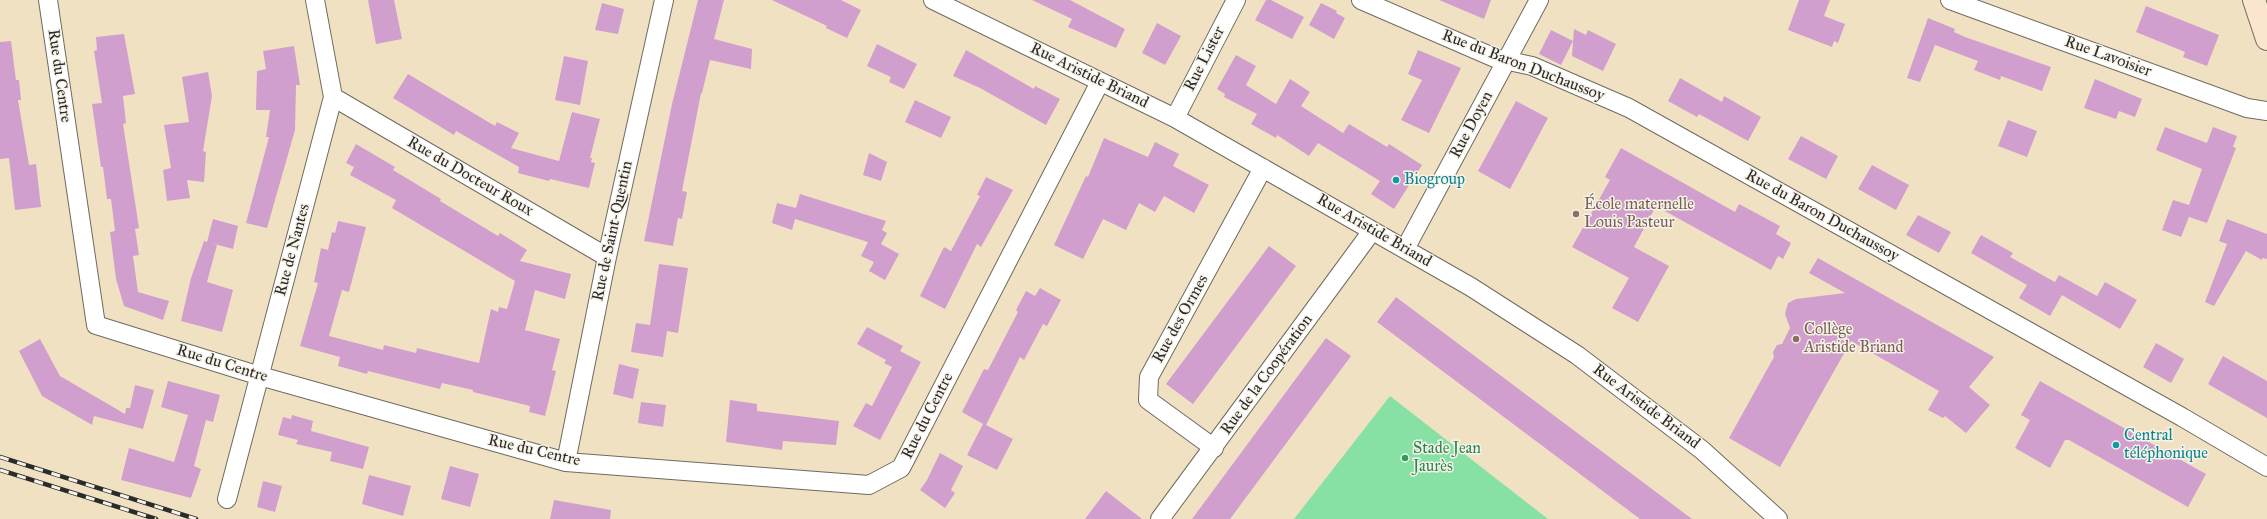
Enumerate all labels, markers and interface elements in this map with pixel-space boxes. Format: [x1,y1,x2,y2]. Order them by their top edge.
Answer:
street label: Rue Lister [1181,23,1229,95]
street label: Rue du Baron Duchaussoy [1439,26,1607,106]
street label: Rue du Centre [43,28,75,124]
street label: Rue Lavoisier [2062,32,2154,82]
street label: Rue Aristide Briand [1027,39,1151,113]
street label: Rue Doyen [1446,88,1498,162]
street label: Rue du Docteur Roux [403,133,537,221]
street label: Rue de Saint-Quentin [589,159,637,303]
street label: Rue du Baron Duchaussoy [1742,166,1902,266]
place label: Biogroup [1404,170,1465,190]
marker: Biogroup [1391,175,1401,185]
street label: Rue Aristide Briand [1313,190,1435,272]
place label: École maternelle Louis Pasteur [1584,195,1694,233]
street label: Rue de Nantes [271,202,315,298]
marker: École maternelle Louis Pasteur [1571,209,1581,219]
street label: Rue des Ormes [1149,272,1213,366]
street label: Rue de la Coopération [1217,311,1317,439]
place label: Collège Aristide Briand [1804,320,1904,358]
marker: Collège Aristide Briand [1791,334,1801,344]
street label: Rue du Centre [174,341,270,387]
street label: Rue Aristide Briand [1589,360,1703,454]
street label: Rue du Centre [898,370,958,462]
place label: Central téléphonique [2124,426,2208,464]
street label: Rue du Centre [486,431,582,471]
place label: Stade Jean Jaurès [1413,439,1481,477]
marker: Central téléphonique [2111,440,2121,450]
marker: Stade Jean Jaurès [1400,453,1410,463]

